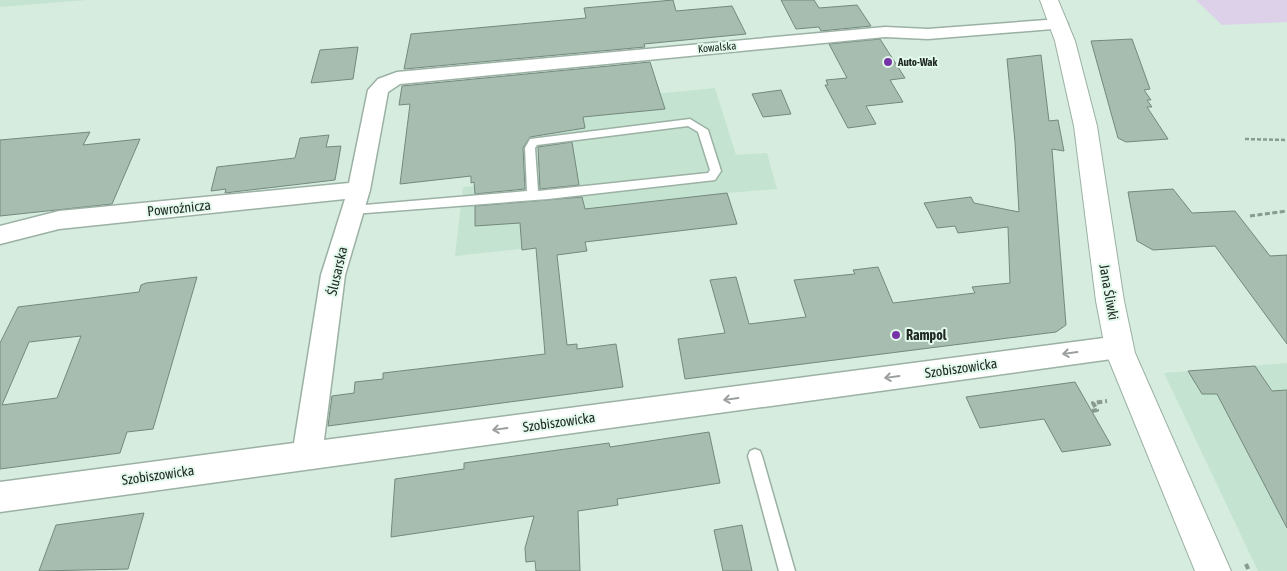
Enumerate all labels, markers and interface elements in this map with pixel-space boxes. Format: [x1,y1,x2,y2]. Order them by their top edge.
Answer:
street label: Kowalska [697,39,737,55]
marker: Auto-Wak [882,56,894,68]
place label: Auto-Wak [897,56,937,68]
street label: Powroźnicza [146,197,212,219]
street label: Ślusarska [324,245,350,297]
street label: Jana Śliwki [1096,263,1122,321]
place label: Rampol [906,327,947,343]
marker: Rampol [890,329,902,341]
one-way arrow [1063,348,1079,358]
street label: Szobiszowicka [924,355,998,381]
one-way arrow [884,372,900,382]
one-way arrow [723,394,739,404]
street label: Szobiszowicka [522,409,596,435]
one-way arrow [493,425,509,435]
street label: Szobiszowicka [121,462,195,488]

